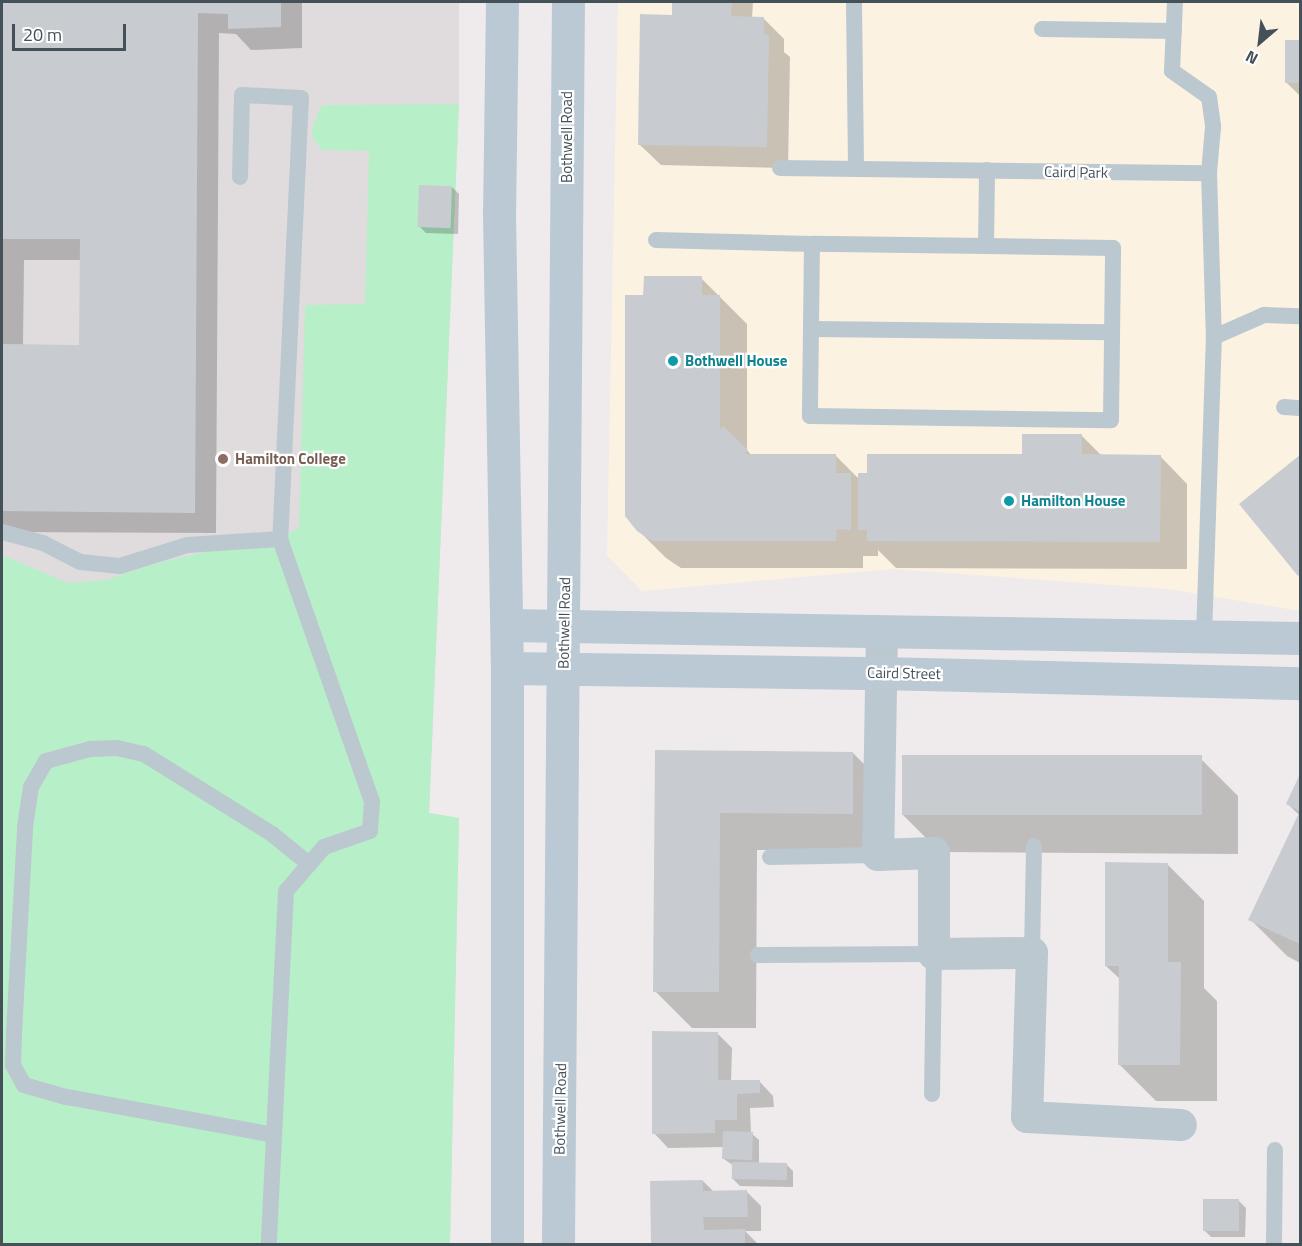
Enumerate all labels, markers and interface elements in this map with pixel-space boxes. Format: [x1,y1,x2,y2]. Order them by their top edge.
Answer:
scale bar [15,12,129,50]
north arrow [1230,12,1290,72]
text: 20 m [23,21,62,48]
text: N [1241,45,1262,71]
street label: Bothwell Road [558,91,576,183]
street label: Caird Park [1044,162,1108,182]
place label: Bothwell House [685,352,788,370]
marker: Bothwell House [666,354,680,368]
place label: Hamilton College [235,450,346,468]
marker: Hamilton College [216,452,230,466]
place label: Hamilton House [1021,492,1125,510]
marker: Hamilton House [1002,494,1016,508]
street label: Bothwell Road [554,577,574,669]
street label: Caird Street [867,663,941,683]
street label: Bothwell Road [550,1063,570,1155]

